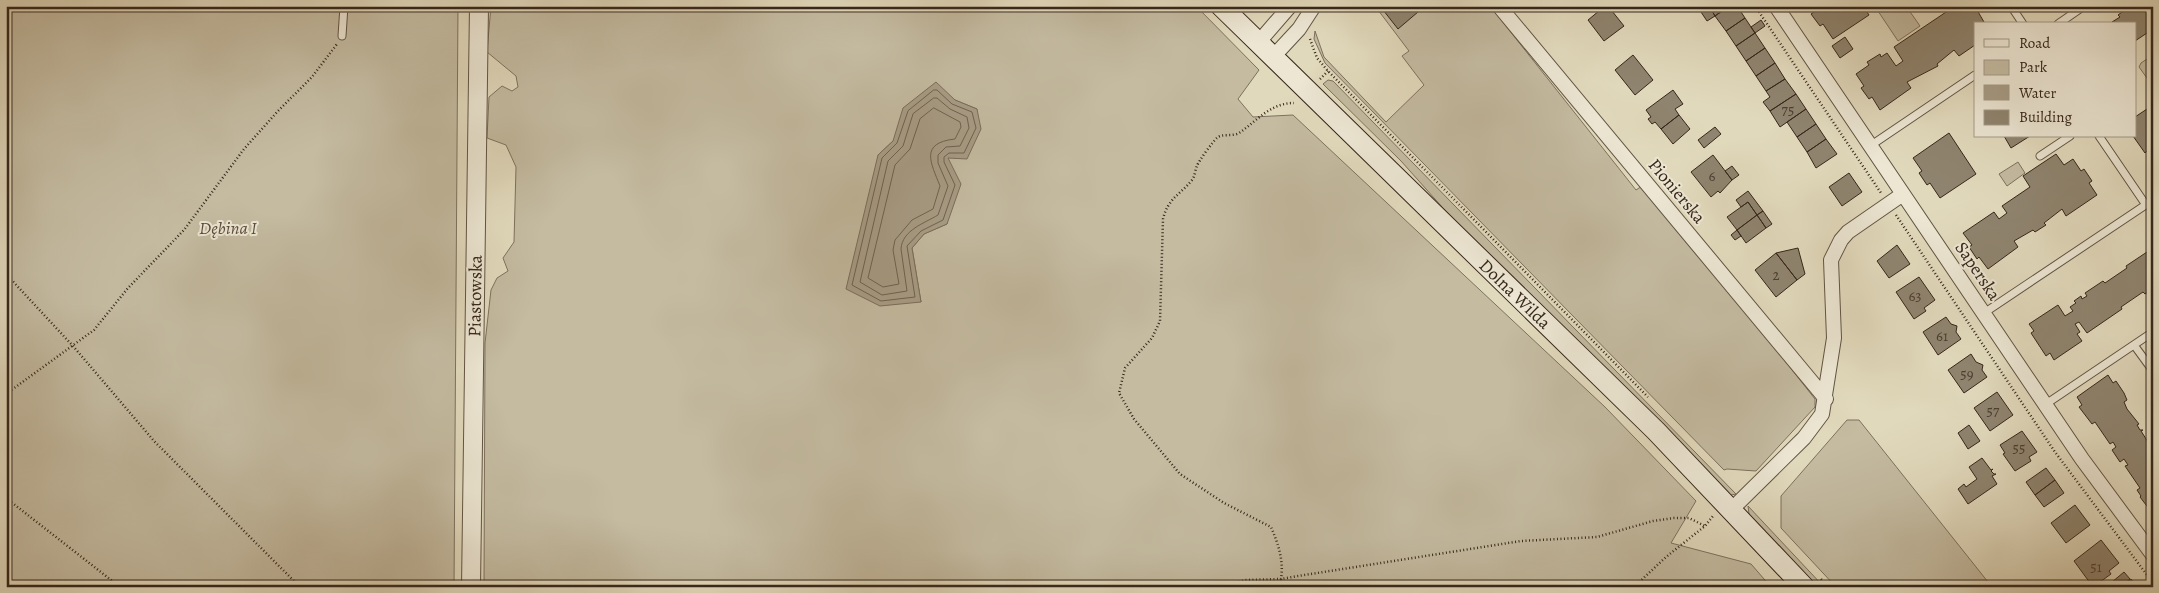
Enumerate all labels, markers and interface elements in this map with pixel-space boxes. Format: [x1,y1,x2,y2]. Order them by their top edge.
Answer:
legend [1974,22,2136,138]
text: Road [2019,33,2051,53]
text: Park [2019,57,2048,77]
text: Water [2018,83,2056,103]
house number: 75 [1782,100,1794,120]
text: Building [2019,107,2072,127]
street label: Pionierska [1643,153,1712,229]
house number: 6 [1709,166,1716,186]
park label: Dębina I [199,216,258,240]
street label: Saperska [1950,237,2007,306]
street label: Piastowska [462,254,488,337]
street label: Dolna Wilda [1474,254,1557,335]
house number: 2 [1772,265,1780,285]
house number: 63 [1908,286,1922,306]
house number: 61 [1936,326,1948,346]
house number: 59 [1960,364,1974,384]
house number: 57 [1987,401,2000,421]
house number: 55 [2013,438,2025,458]
house number: 51 [2090,557,2102,577]

